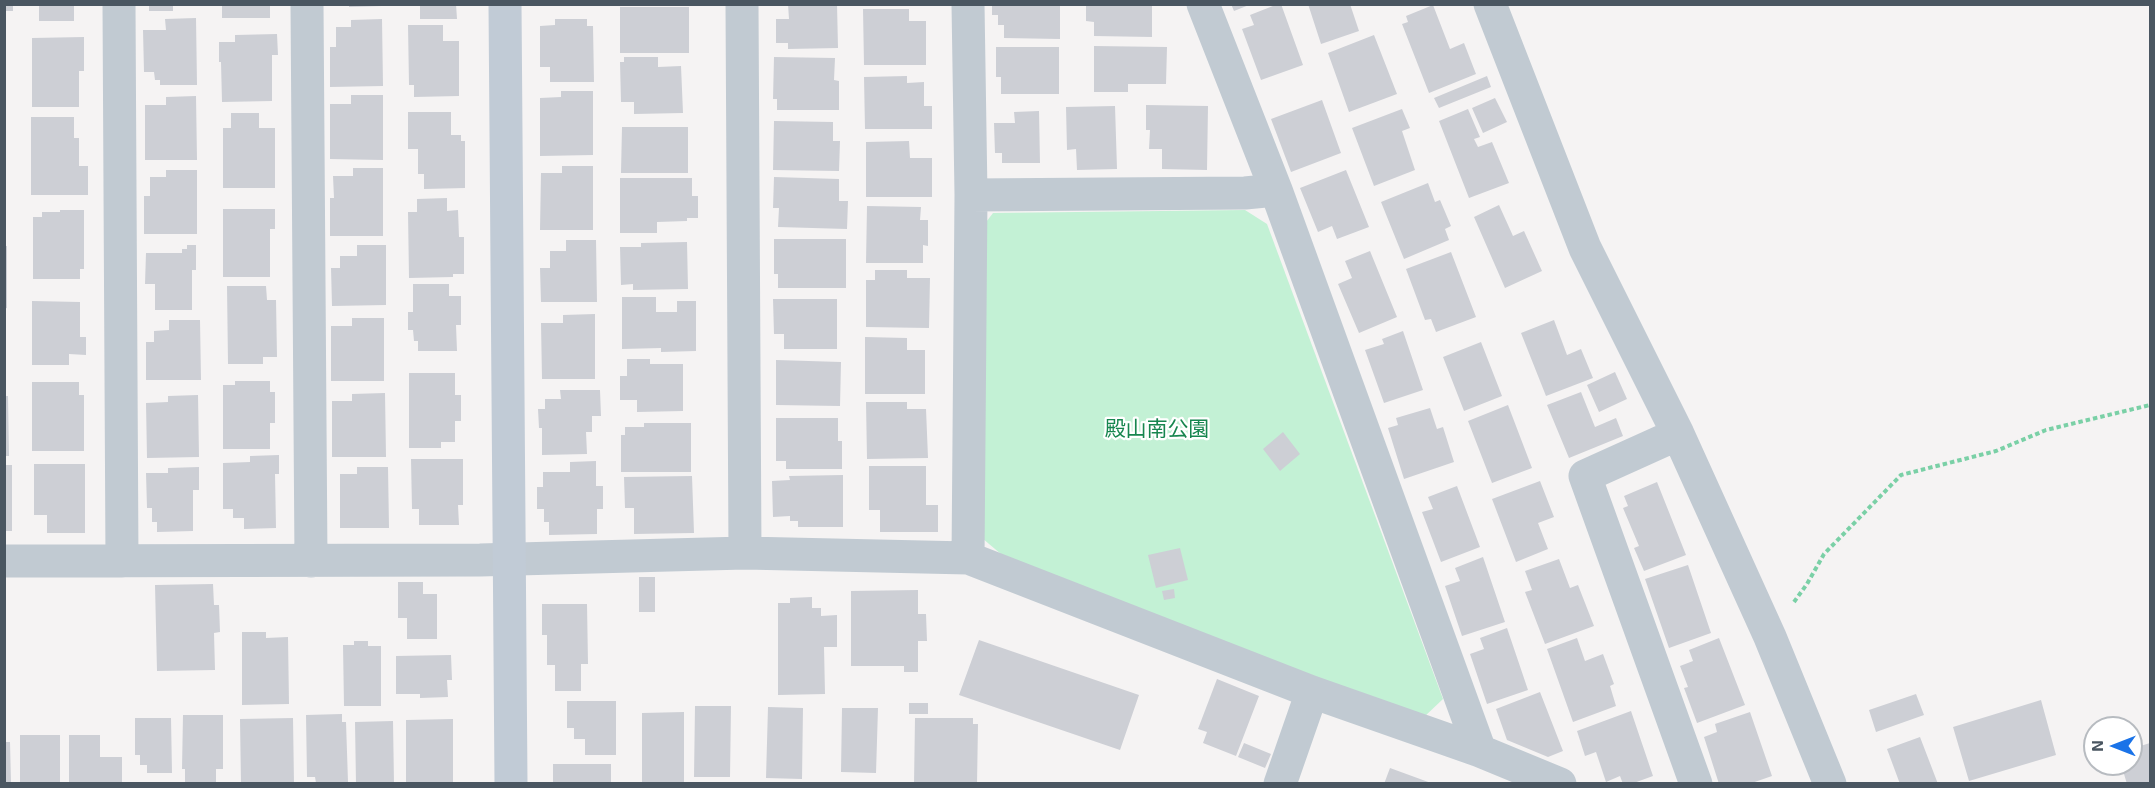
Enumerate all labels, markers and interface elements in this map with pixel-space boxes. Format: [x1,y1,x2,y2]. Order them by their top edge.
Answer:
park label: 殿山南公園 [1105,416,1209,442]
north arrow [2083,716,2143,776]
text: N [2087,740,2106,752]

